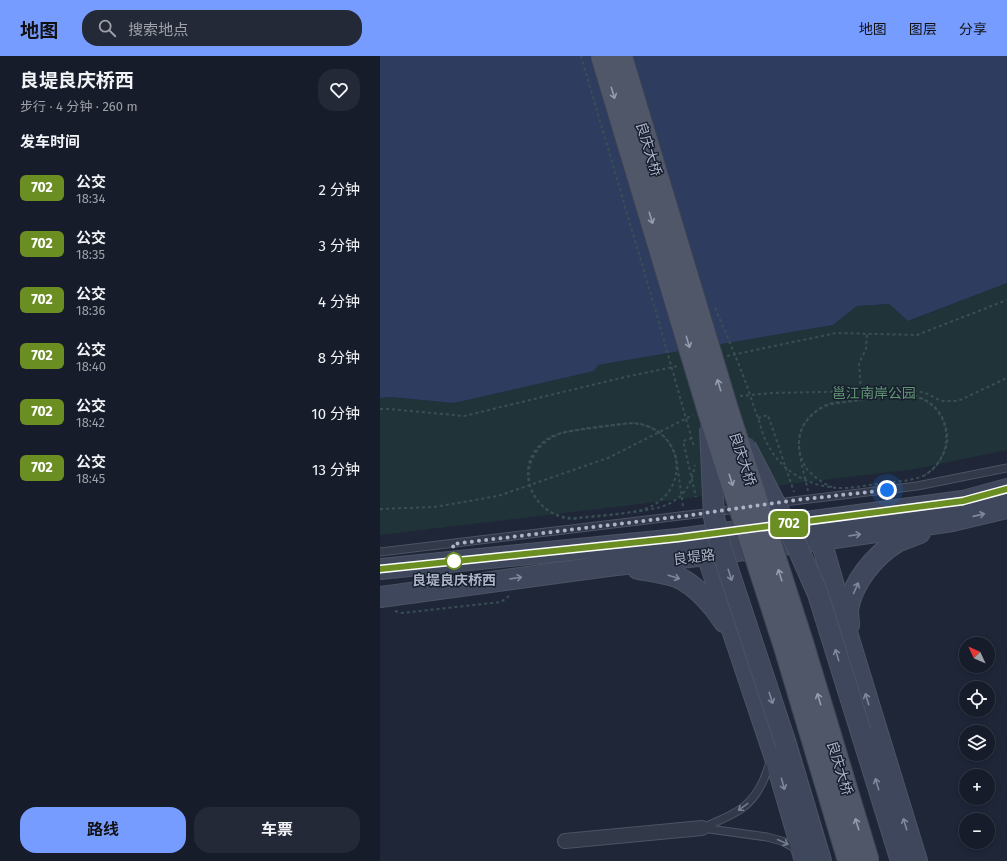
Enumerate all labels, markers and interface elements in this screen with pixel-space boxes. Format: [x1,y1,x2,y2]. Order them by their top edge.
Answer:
search box [82,10,362,46]
icon: search [96,17,118,39]
text: 地图 [20,19,58,42]
text: 搜索地点 [128,21,188,39]
text: 地图 [859,21,887,38]
text: 图层 [909,21,937,38]
text: 分享 [959,21,987,38]
text: 良堤良庆桥西 [20,69,134,92]
button: heart [318,69,360,111]
one-way arrow [610,87,617,100]
text: 步行 · 4 分钟 · 260 m [20,99,138,114]
street label: 良庆大桥 [632,120,665,178]
text: 发车时间 [20,133,80,151]
text: 公交 [76,173,106,191]
text: 702 [31,179,53,196]
text: 2 分钟 [319,181,360,199]
text: 18:34 [76,191,105,206]
one-way arrow [648,211,655,224]
text: 公交 [76,229,106,247]
text: 702 [31,235,53,252]
text: 3 分钟 [319,237,360,255]
text: 18:35 [76,247,105,262]
text: 公交 [76,285,106,303]
text: 702 [31,291,53,308]
text: 4 分钟 [318,293,360,311]
text: 18:36 [76,303,105,318]
one-way arrow [685,336,692,349]
text: 公交 [76,341,106,359]
text: 702 [31,347,53,364]
text: 8 分钟 [318,349,360,367]
text: 18:40 [76,359,106,374]
one-way arrow [715,378,722,391]
park label: 邕江南岸公园 [832,385,916,402]
text: 公交 [76,397,106,415]
text: 702 [31,403,53,420]
text: 10 分钟 [311,405,360,423]
text: 18:42 [76,415,105,430]
street label: 良庆大桥 [726,430,759,488]
text: 公交 [76,453,106,471]
text: 702 [31,459,53,476]
text: 13 分钟 [312,461,360,479]
text: 18:45 [76,471,105,486]
one-way arrow [728,473,735,486]
your location [877,480,897,500]
one-way arrow [972,510,985,518]
line badge: 702 [766,511,812,537]
text: 702 [778,515,800,532]
one-way arrow [848,531,861,539]
street label: 良堤路 [672,547,716,568]
marker: 良堤良庆桥西 [445,552,463,570]
one-way arrow [727,568,734,581]
one-way arrow [776,569,784,581]
place label: 良堤良庆桥西 [412,572,496,589]
one-way arrow [509,574,522,582]
one-way arrow [667,574,680,581]
one-way arrow [853,582,861,594]
north arrow [959,637,995,673]
map controls [959,637,995,849]
one-way arrow [833,648,840,661]
button: locate [959,681,995,717]
one-way arrow [768,692,775,705]
one-way arrow [815,693,822,706]
one-way arrow [863,693,870,706]
button: layers [959,725,995,761]
street label: 良庆大桥 [823,739,856,797]
button: + [959,769,995,805]
one-way arrow [780,777,787,790]
one-way arrow [873,777,880,790]
one-way arrow [738,803,749,811]
button: 路线 [20,807,186,853]
button: 车票 [194,807,360,853]
button: − [959,813,995,849]
one-way arrow [853,817,860,830]
one-way arrow [901,817,908,830]
one-way arrow [777,839,789,847]

